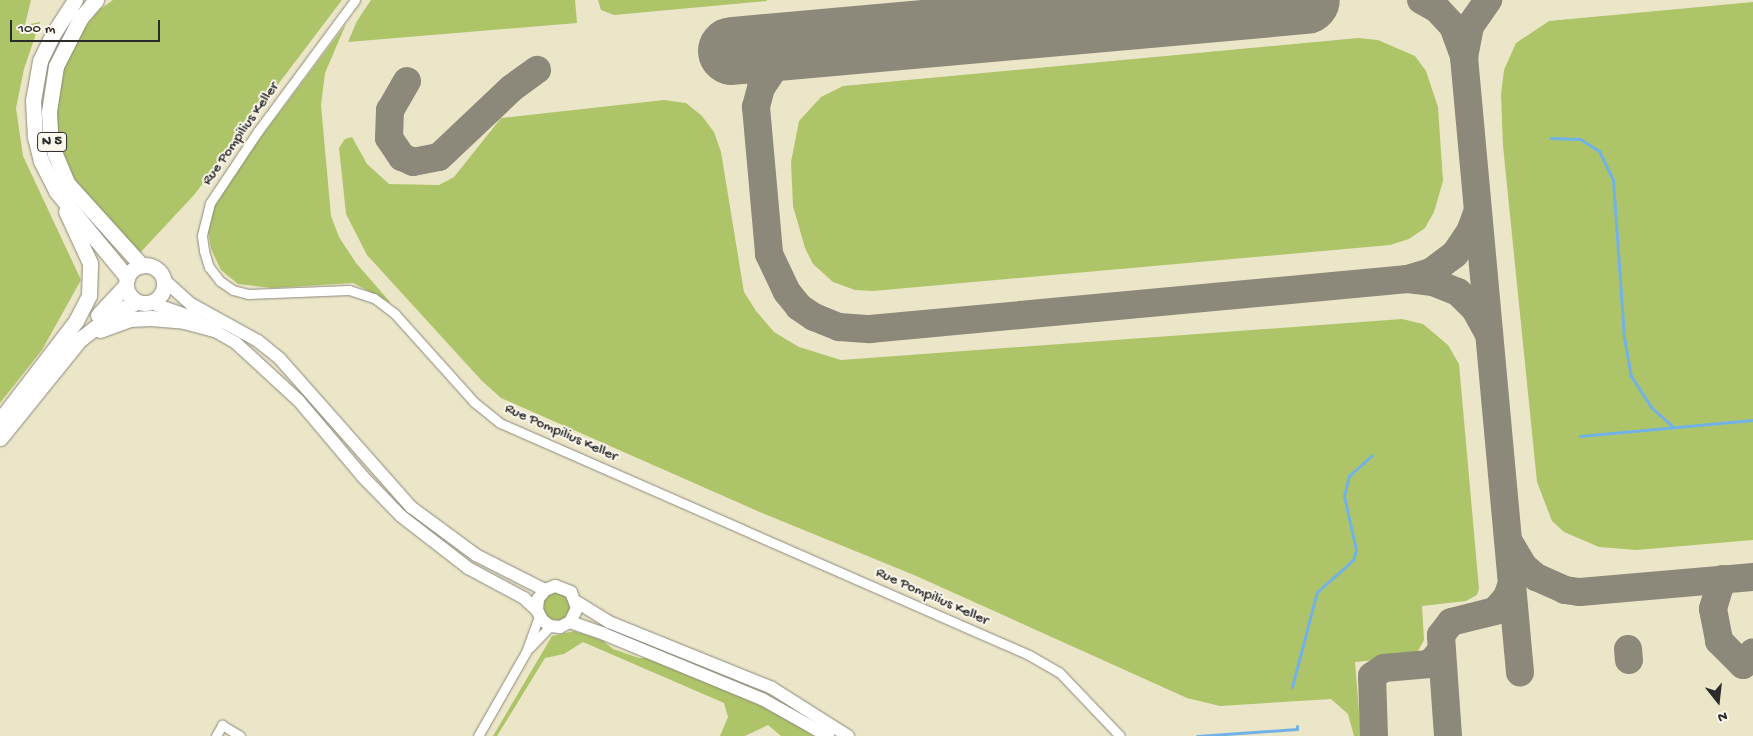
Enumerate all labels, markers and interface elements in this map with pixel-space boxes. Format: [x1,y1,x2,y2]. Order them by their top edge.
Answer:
scale bar [12,10,162,42]
text: 100 m [18,20,55,38]
street label: Rue Pompilius Keller [199,79,283,189]
road number: N 5 [37,130,67,154]
street label: Rue Pompilius Keller [502,400,620,466]
street label: Rue Pompilius Keller [873,564,991,630]
north arrow [1693,676,1743,726]
text: N [1716,706,1729,725]

